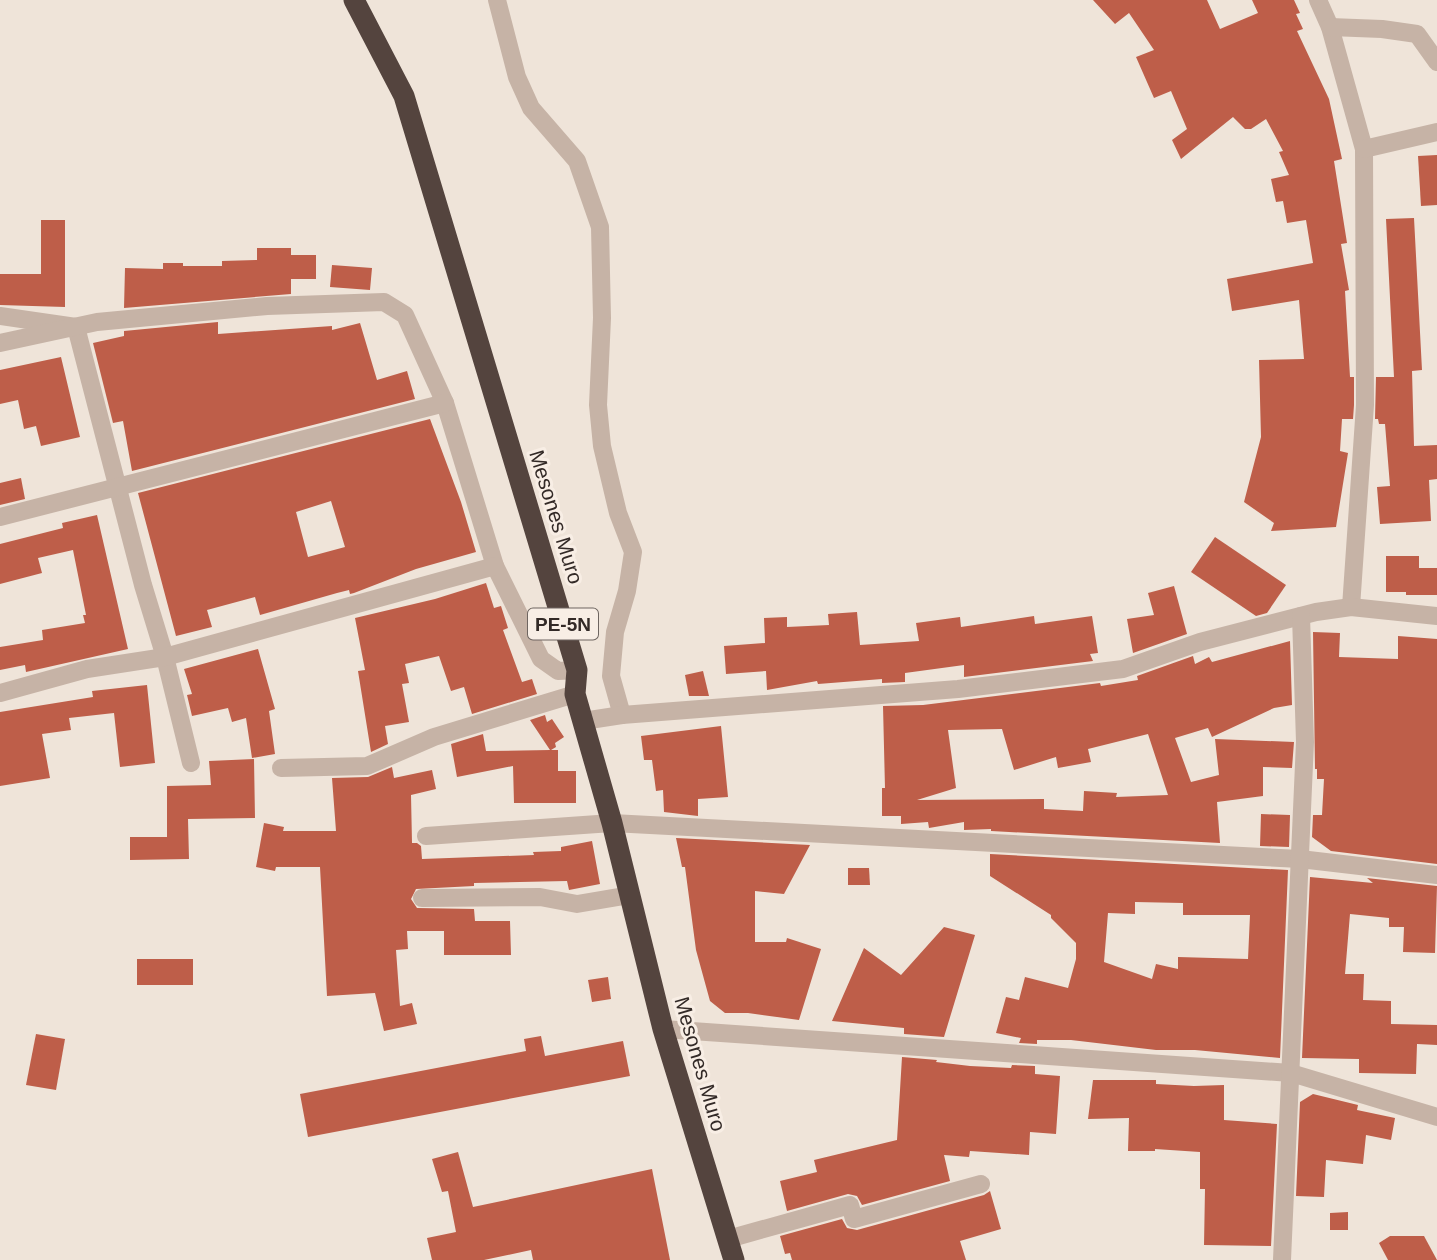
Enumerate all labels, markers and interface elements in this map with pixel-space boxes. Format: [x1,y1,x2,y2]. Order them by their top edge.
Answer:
street label: Mesones Muro [525,447,588,587]
road number: PE-5N [528,608,598,639]
street label: Mesones Muro [670,994,731,1134]

